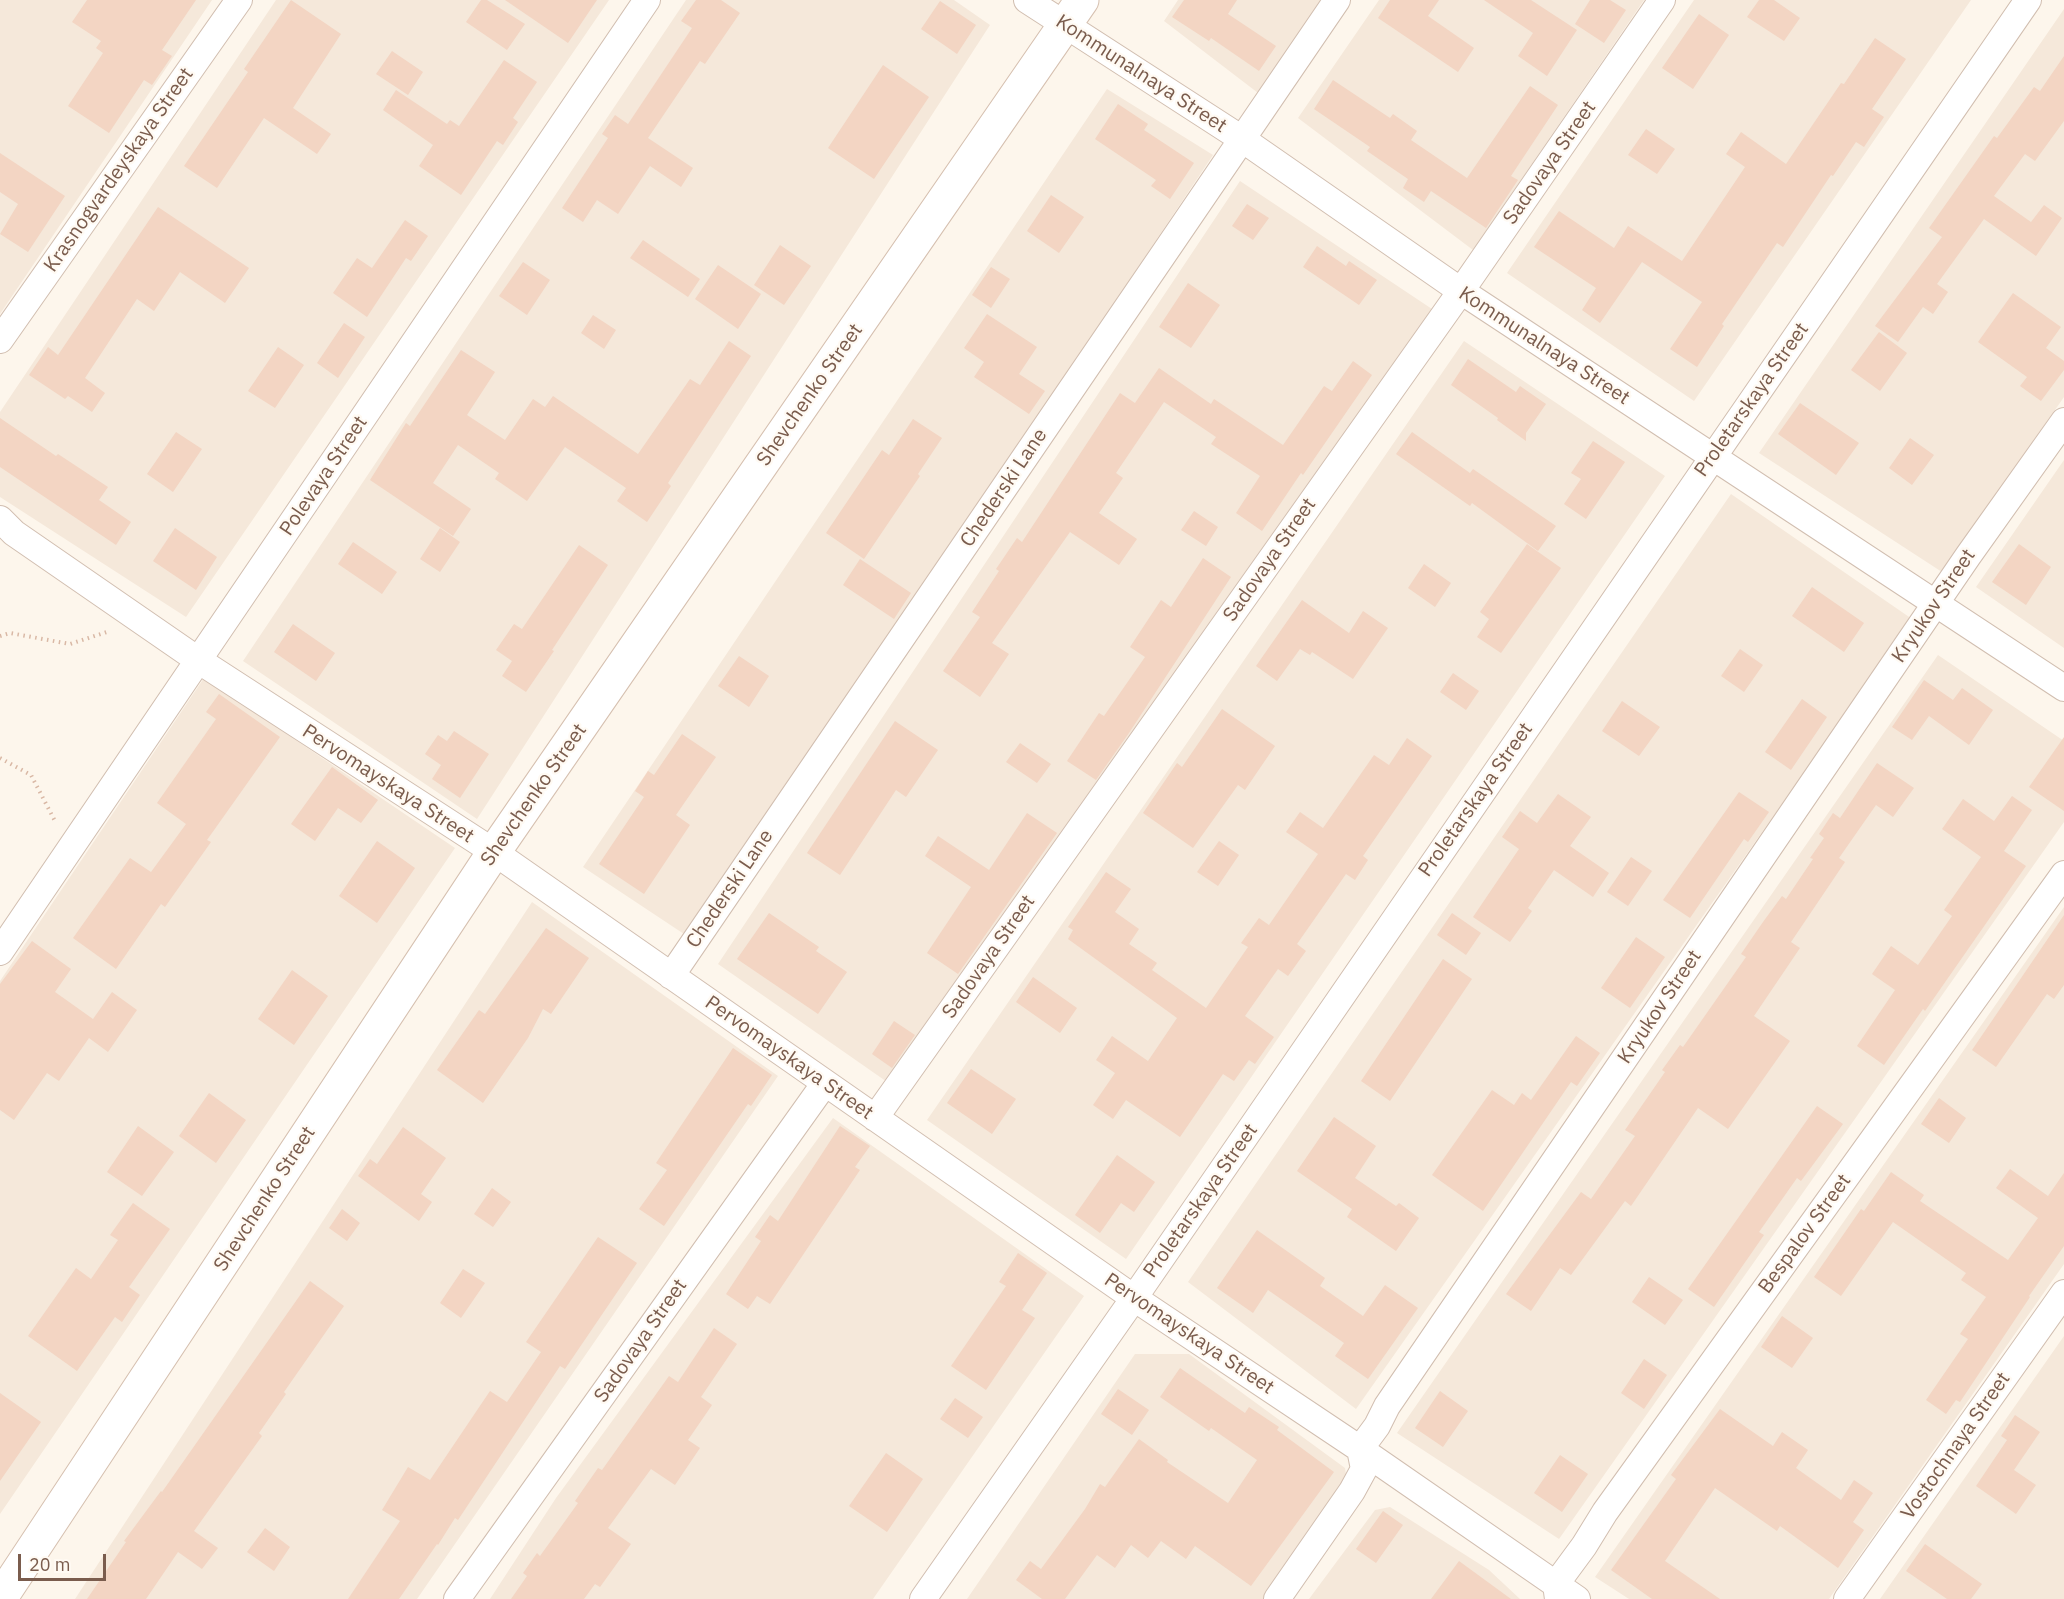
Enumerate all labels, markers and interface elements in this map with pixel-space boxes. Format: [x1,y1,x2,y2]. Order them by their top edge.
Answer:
street label: Kommunalnaya Street [1051,10,1231,138]
street label: Krasnogvardeyskaya Street [39,63,199,277]
street label: Sadovaya Street [1499,97,1601,229]
street label: Kommunalnaya Street [1454,282,1634,410]
street label: Proletarskaya Street [1690,318,1814,482]
street label: Shevchenko Street [752,319,868,471]
street label: Polevaya Street [275,412,373,540]
street label: Chederski Lane [956,424,1052,552]
street label: Sadovaya Street [1219,494,1321,626]
street label: Kryukov Street [1887,545,1981,667]
street label: Proletarskaya Street [1414,718,1538,882]
street label: Shevchenko Street [476,719,592,871]
street label: Pervomayskaya Street [298,720,478,848]
street label: Chederski Lane [682,825,778,953]
street label: Sadovaya Street [938,891,1040,1023]
street label: Kryukov Street [1613,946,1707,1068]
street label: Pervomayskaya Street [700,991,878,1125]
street label: Proletarskaya Street [1139,1119,1263,1283]
street label: Shevchenko Street [209,1122,321,1276]
street label: Bespalov Street [1754,1170,1856,1298]
street label: Pervomayskaya Street [1099,1268,1279,1400]
street label: Sadovaya Street [590,1275,692,1407]
street label: Vostochnaya Street [1896,1368,2016,1524]
scale bar [21,1542,110,1580]
text: 20 m [29,1553,71,1576]

